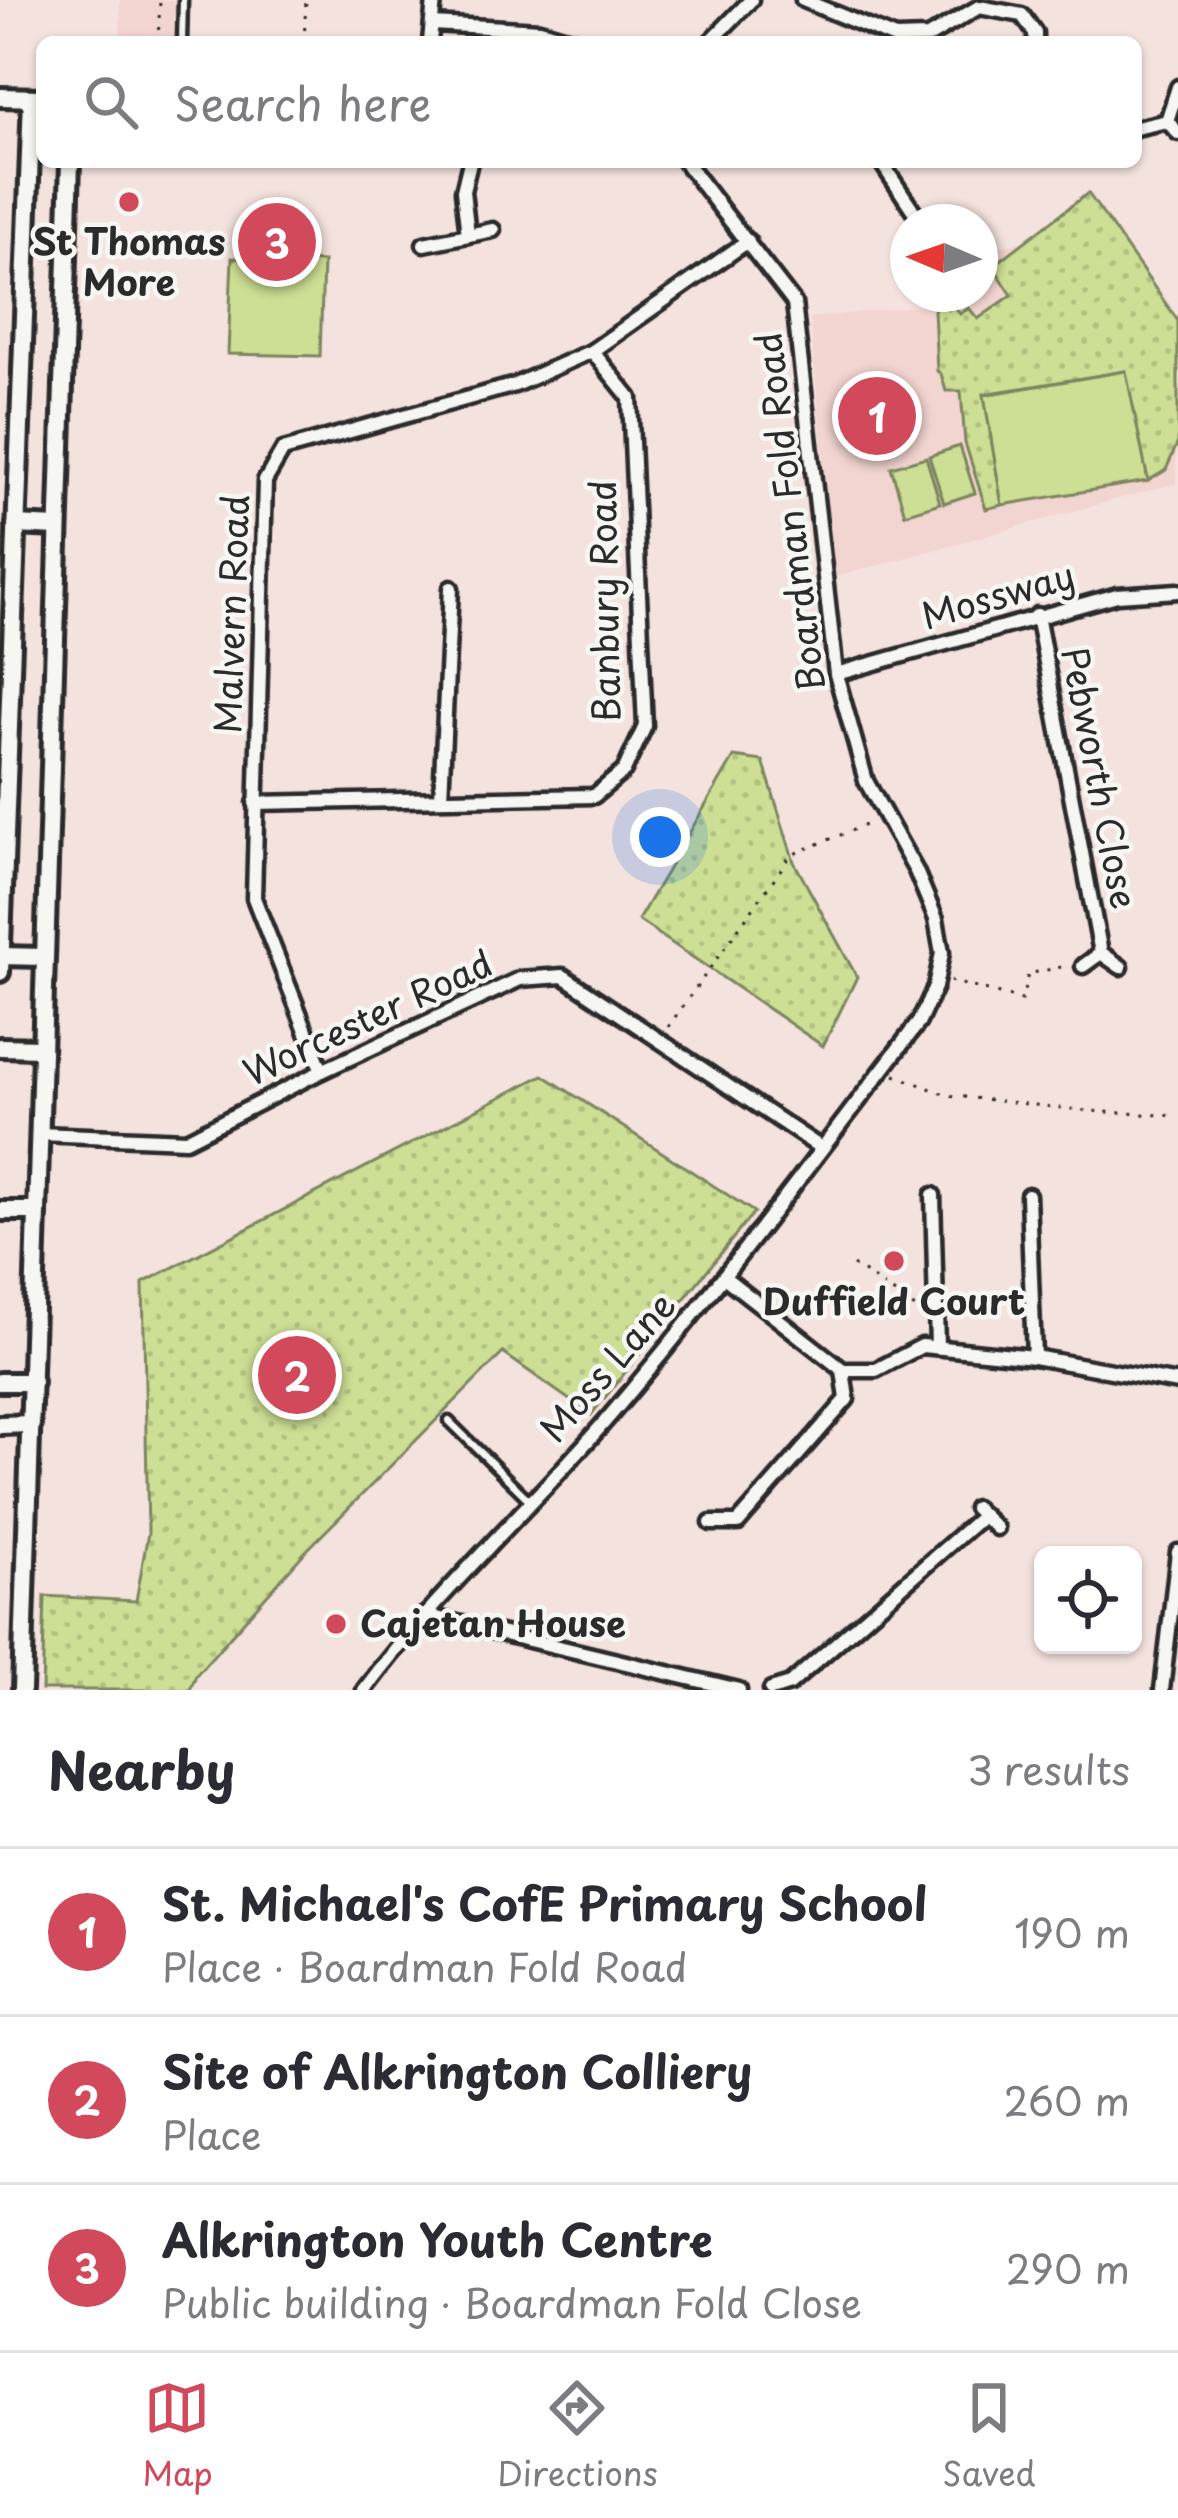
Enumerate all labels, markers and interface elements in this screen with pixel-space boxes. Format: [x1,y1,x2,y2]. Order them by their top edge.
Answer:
search box [36,36,1142,168]
text: Search here [174,68,431,136]
icon: search [78,69,144,135]
marker: St Thomas More [116,189,142,215]
pin: 3 [238,197,316,287]
north arrow [890,204,998,312]
place label: St Thomas More [32,213,226,308]
street label: Boardman Fold Road [739,330,837,694]
pin: 1 [838,371,916,461]
street label: Banbury Road [574,479,632,723]
street label: Malvern Road [199,493,261,734]
street label: Mossway [915,547,1080,642]
street label: Pebworth Close [1049,642,1153,913]
your location [630,807,690,867]
street label: Worcester Road [234,935,501,1098]
marker: Duffield Court [881,1248,907,1274]
place label: Duffield Court [763,1273,1025,1327]
street label: Moss Lane [526,1279,687,1453]
pin: 2 [258,1330,336,1420]
map controls [1034,1546,1142,1654]
button: locate [1034,1546,1142,1654]
place label: Cajetan House [360,1595,626,1649]
marker: Cajetan House [323,1611,349,1637]
text: Nearby [48,1730,235,1807]
text: 3 results [967,1739,1130,1798]
text: St. Michael's CofE Primary School [162,1868,927,1936]
text: 1 [78,1902,96,1961]
text: 190 m [1014,1902,1130,1961]
text: Place · Boardman Fold Road [162,1936,688,1995]
text: Site of Alkrington Colliery [162,2036,752,2104]
text: 2 [73,2070,101,2129]
text: 260 m [1003,2070,1130,2129]
text: Place [162,2104,262,2163]
text: Alkrington Youth Centre [162,2204,713,2272]
text: 3 [74,2238,100,2297]
text: 290 m [1006,2238,1130,2297]
text: Public building · Boardman Fold Close [162,2272,862,2331]
tab: Map [142,2375,213,2497]
tab: Directions [497,2375,658,2497]
tab: Saved [942,2375,1036,2497]

